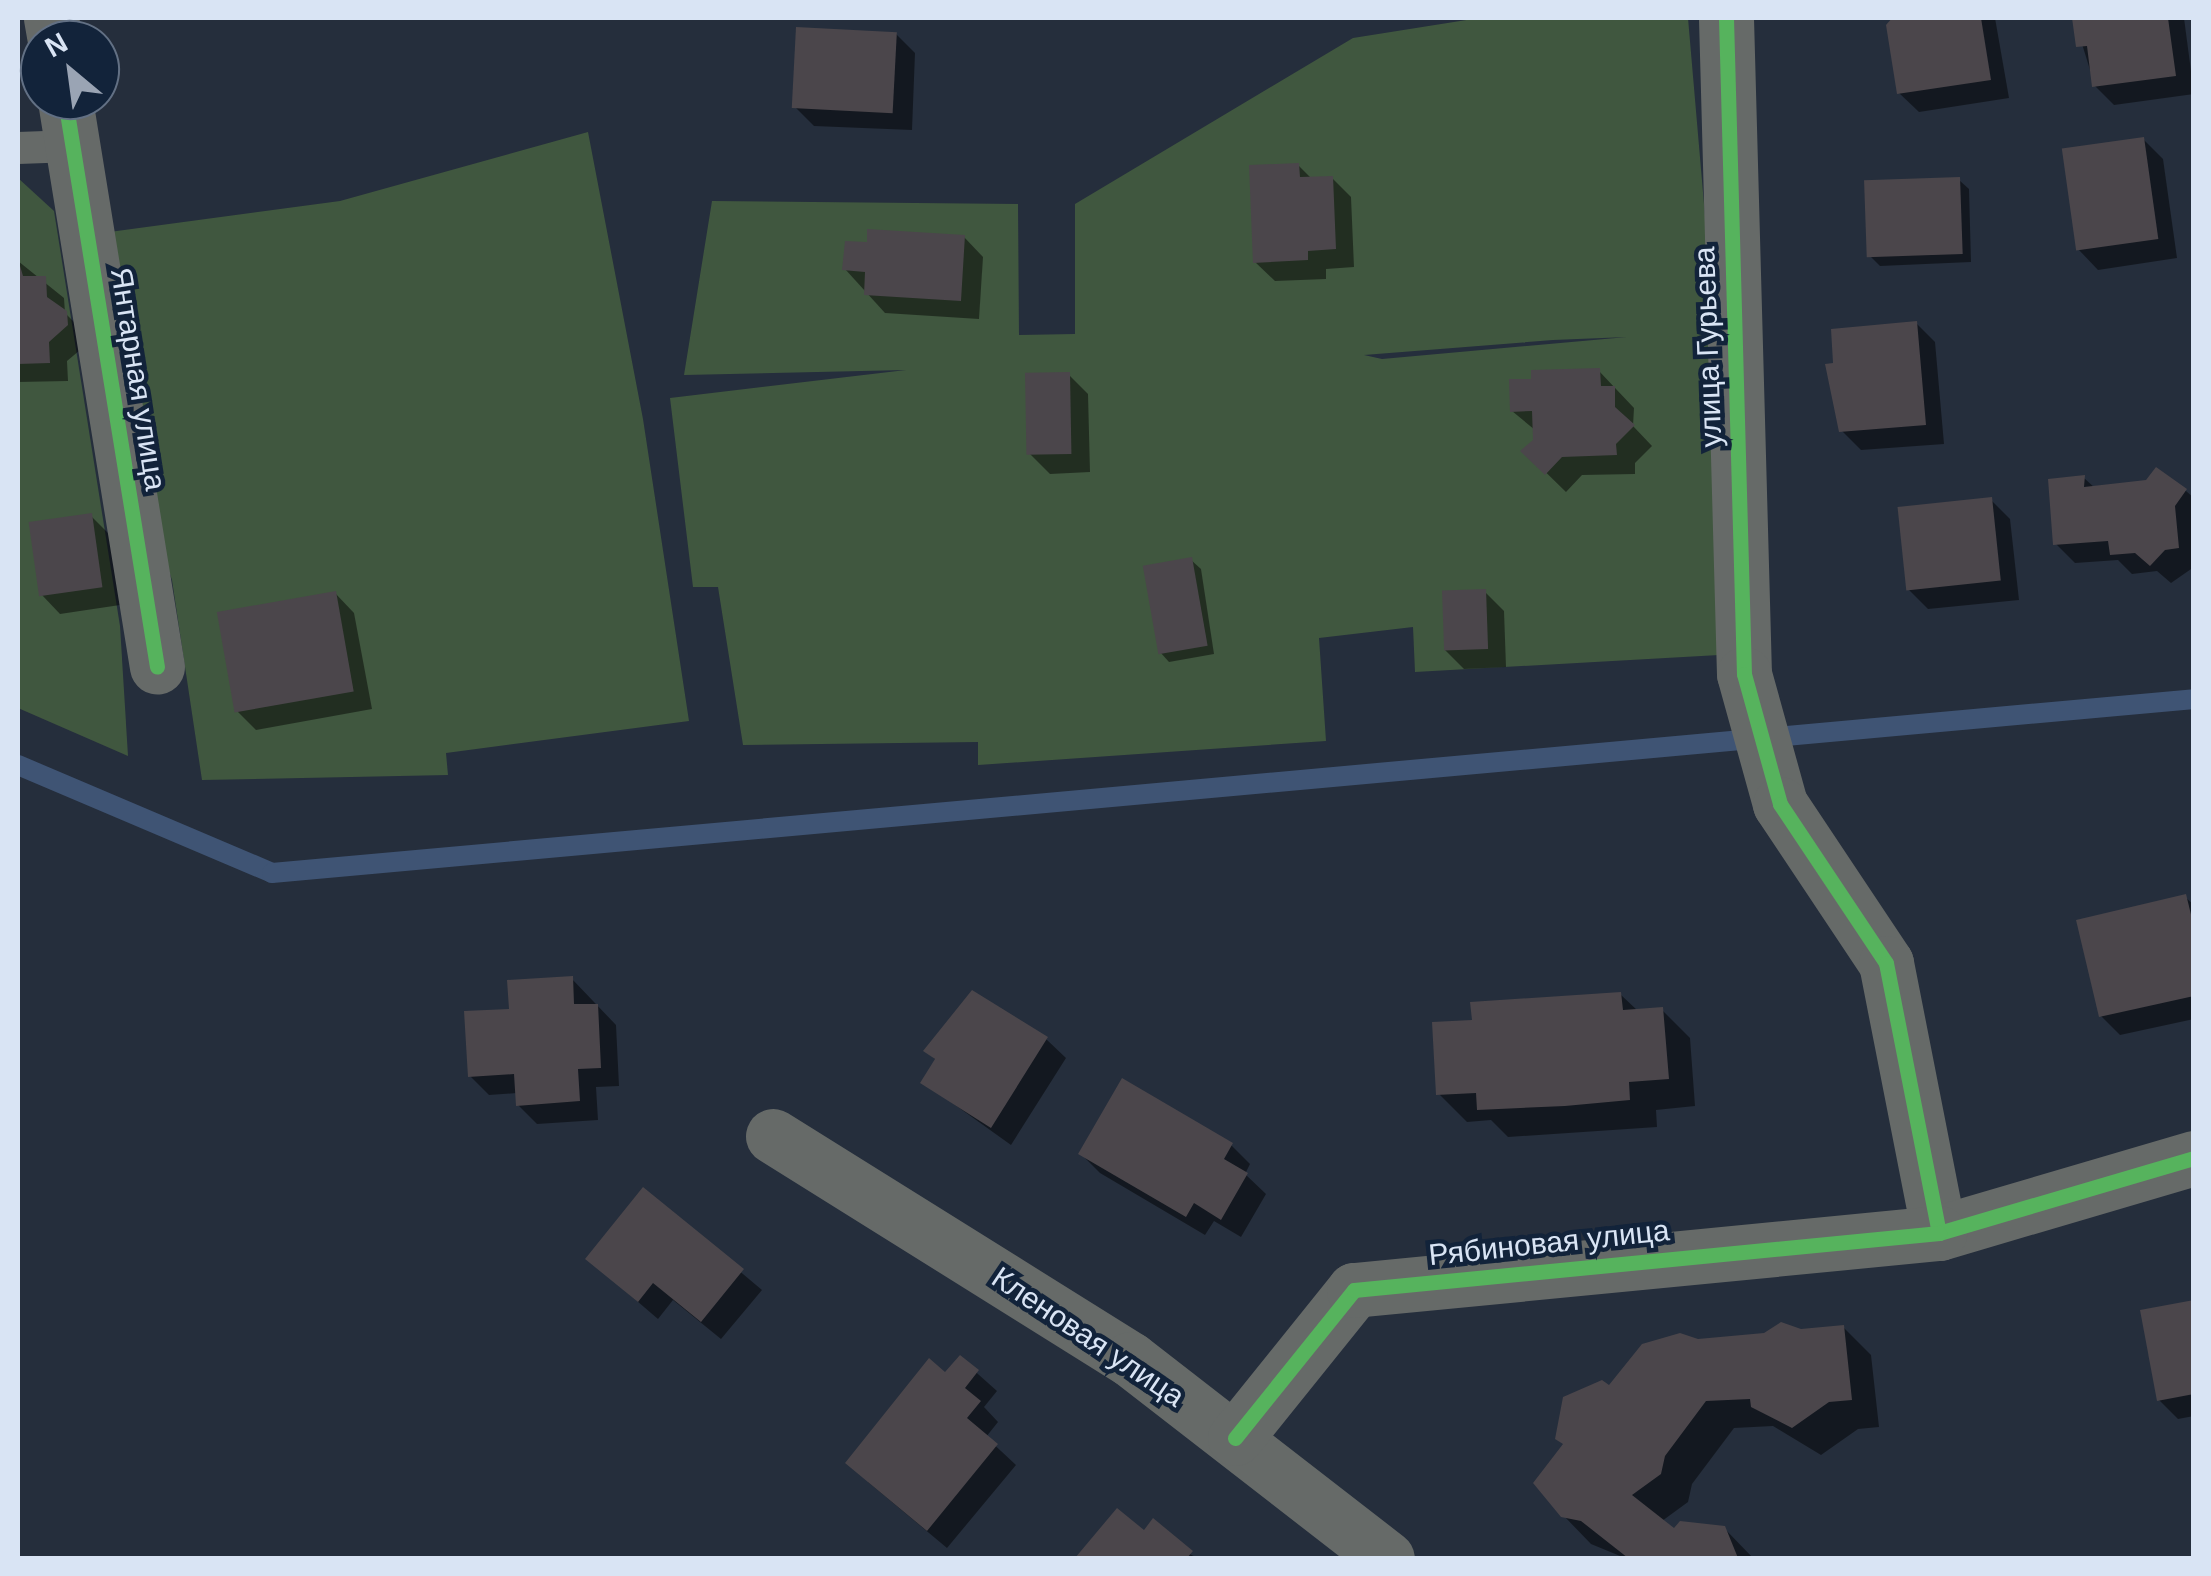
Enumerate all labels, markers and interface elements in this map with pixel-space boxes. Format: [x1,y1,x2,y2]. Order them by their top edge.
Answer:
north arrow [20,20,120,120]
text: N [40,27,73,64]
street label: улица Гурьева [1687,246,1729,448]
street label: Янтарная улица [103,265,173,493]
street label: Рябиновая улица [1427,1212,1671,1274]
street label: Кленовая улица [985,1259,1191,1415]

